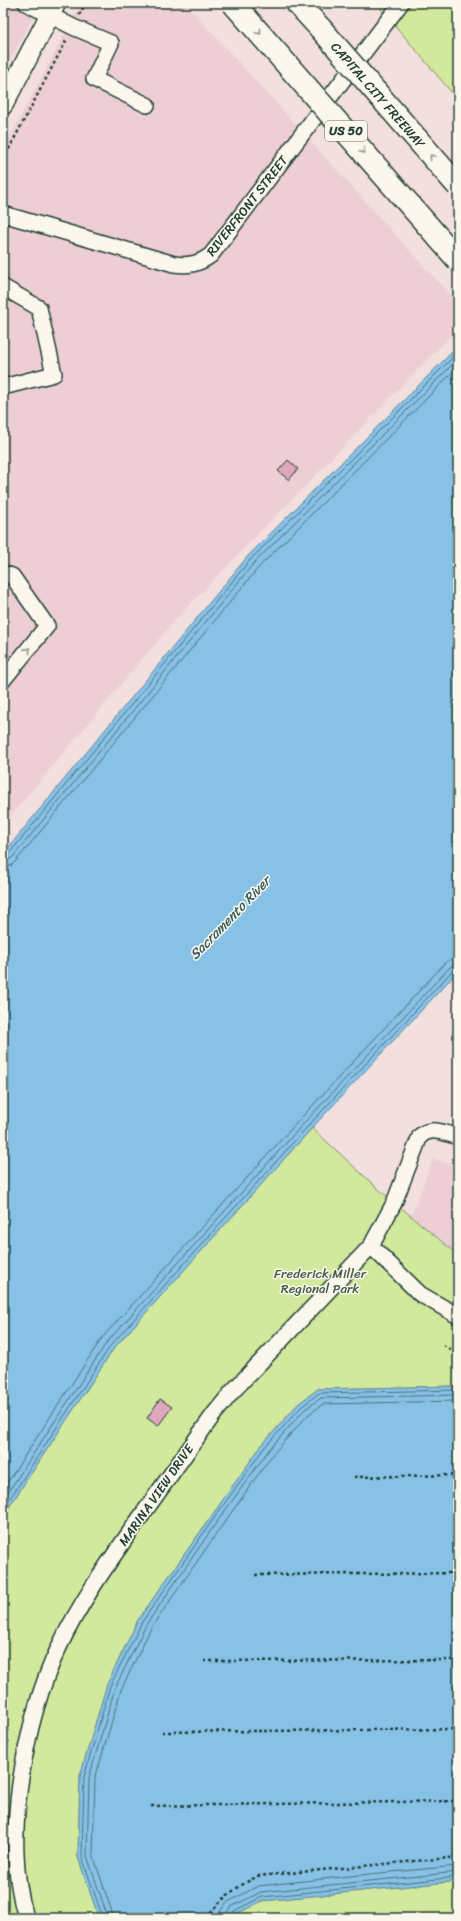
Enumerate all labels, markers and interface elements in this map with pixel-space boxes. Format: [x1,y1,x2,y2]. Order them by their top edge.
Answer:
one-way arrow [254,28,261,35]
street label: CAPITAL CITY FREEWAY [325,36,432,154]
road number: US 50 [325,121,367,141]
one-way arrow [358,146,365,154]
street label: RIVERFRONT STREET [200,150,295,261]
one-way arrow [430,154,437,162]
one-way arrow [23,648,30,655]
water label: Sacramento River [183,868,279,966]
park label: Frederick Miller Regional Park [274,1262,367,1300]
street label: MARINA VIEW DRIVE [112,1439,200,1551]

